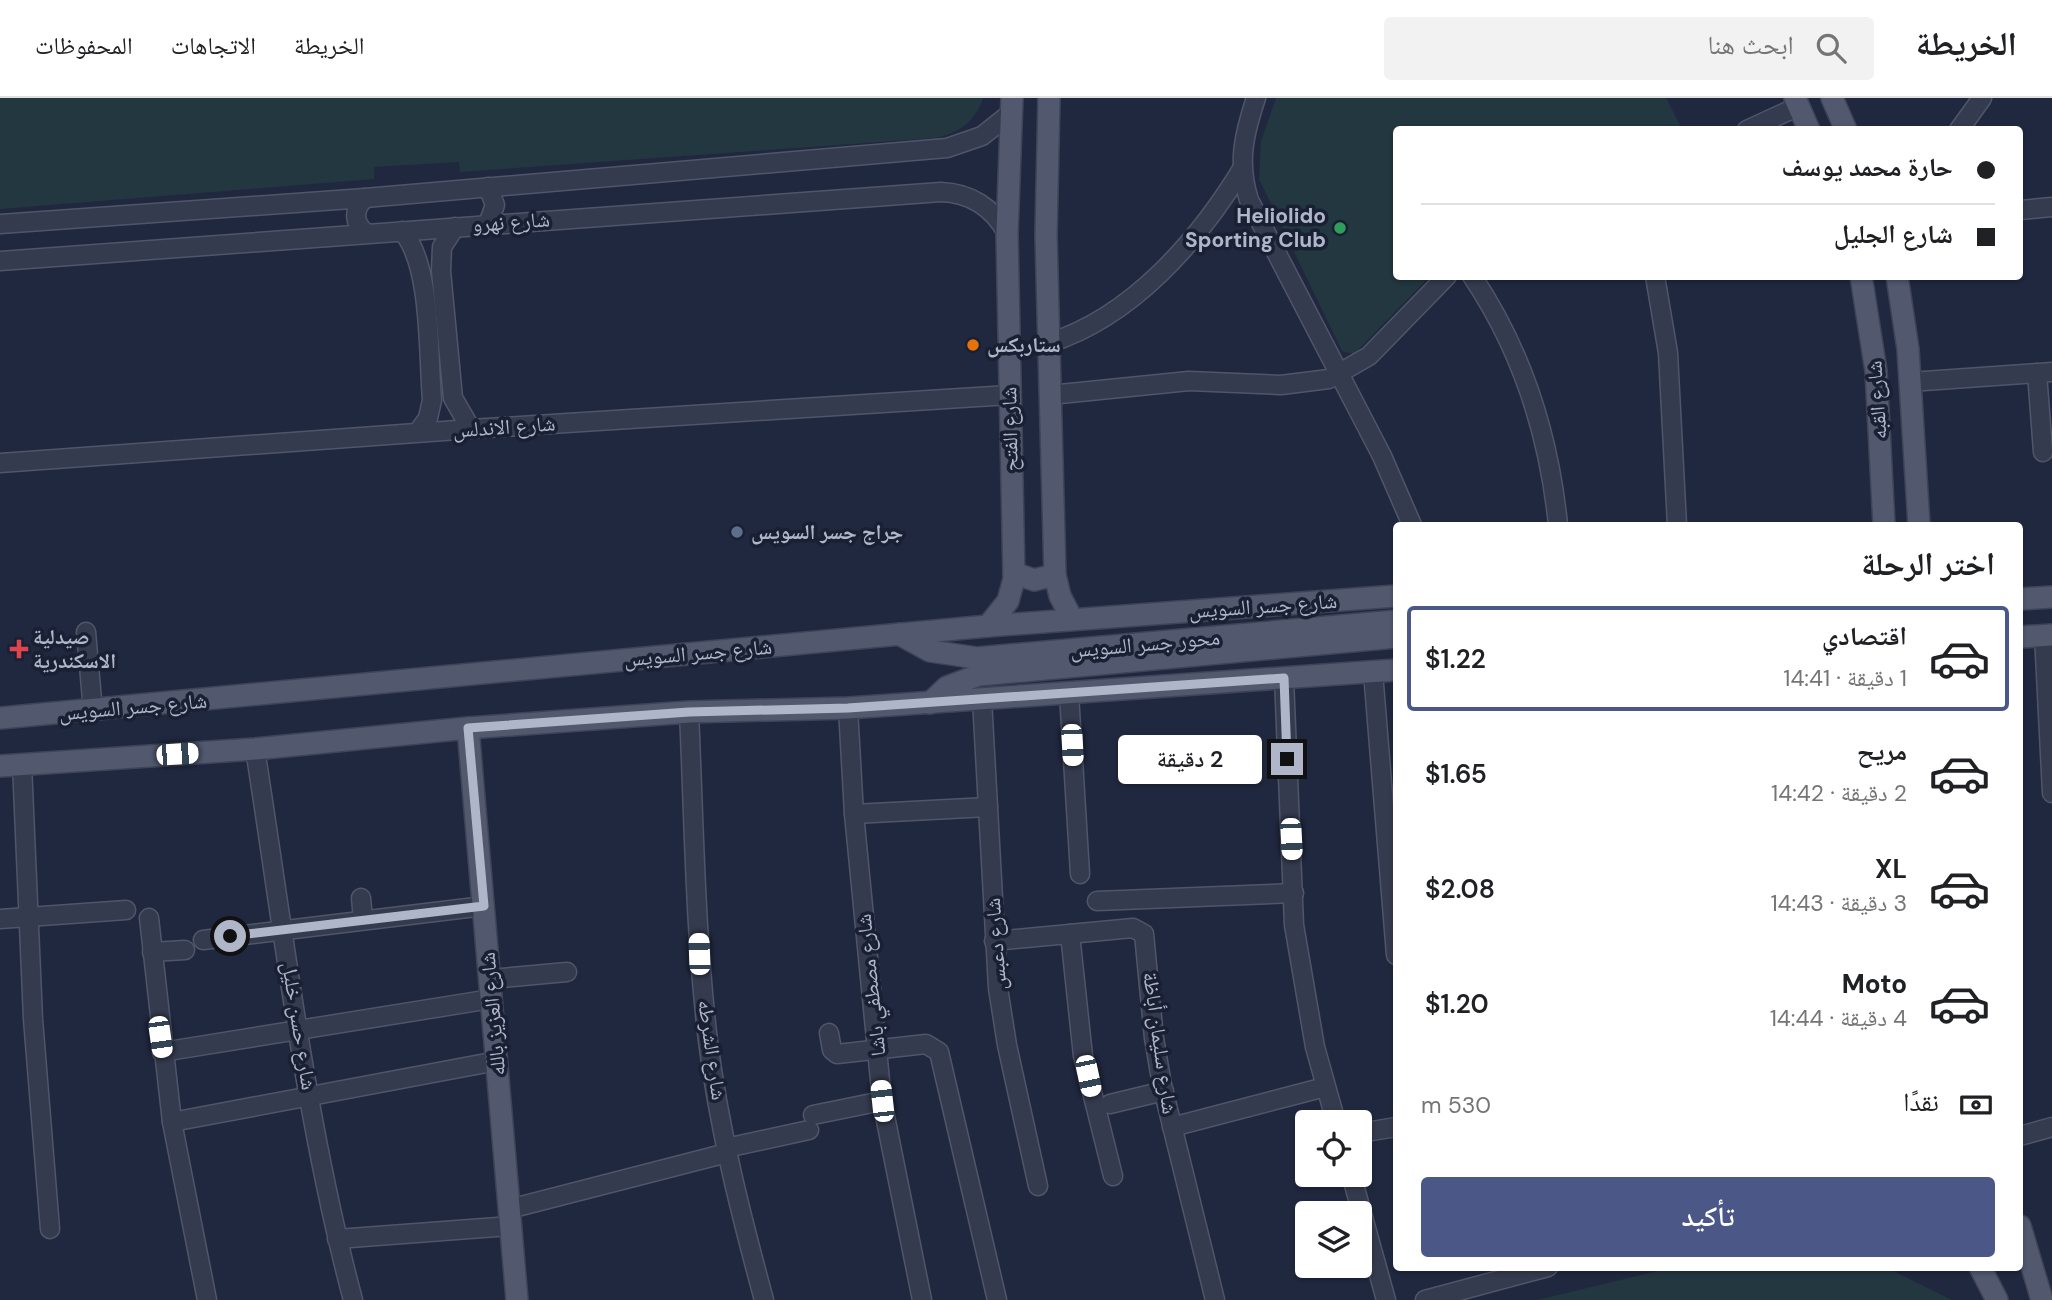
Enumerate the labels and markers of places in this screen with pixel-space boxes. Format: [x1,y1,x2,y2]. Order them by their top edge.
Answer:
place label: Heliolido Sporting Club [1185,202,1326,254]
marker: Heliolido Sporting Club [1332,220,1348,236]
place label: ستاربكس [987,331,1061,359]
marker: ستاربكس [965,337,981,353]
place label: جراج جسر السويس [751,518,904,546]
marker: جراج جسر السويس [729,524,745,540]
place label: صيدلية الاسكندرية [33,623,116,675]
marker: صيدلية الاسكندرية [11,641,27,657]

